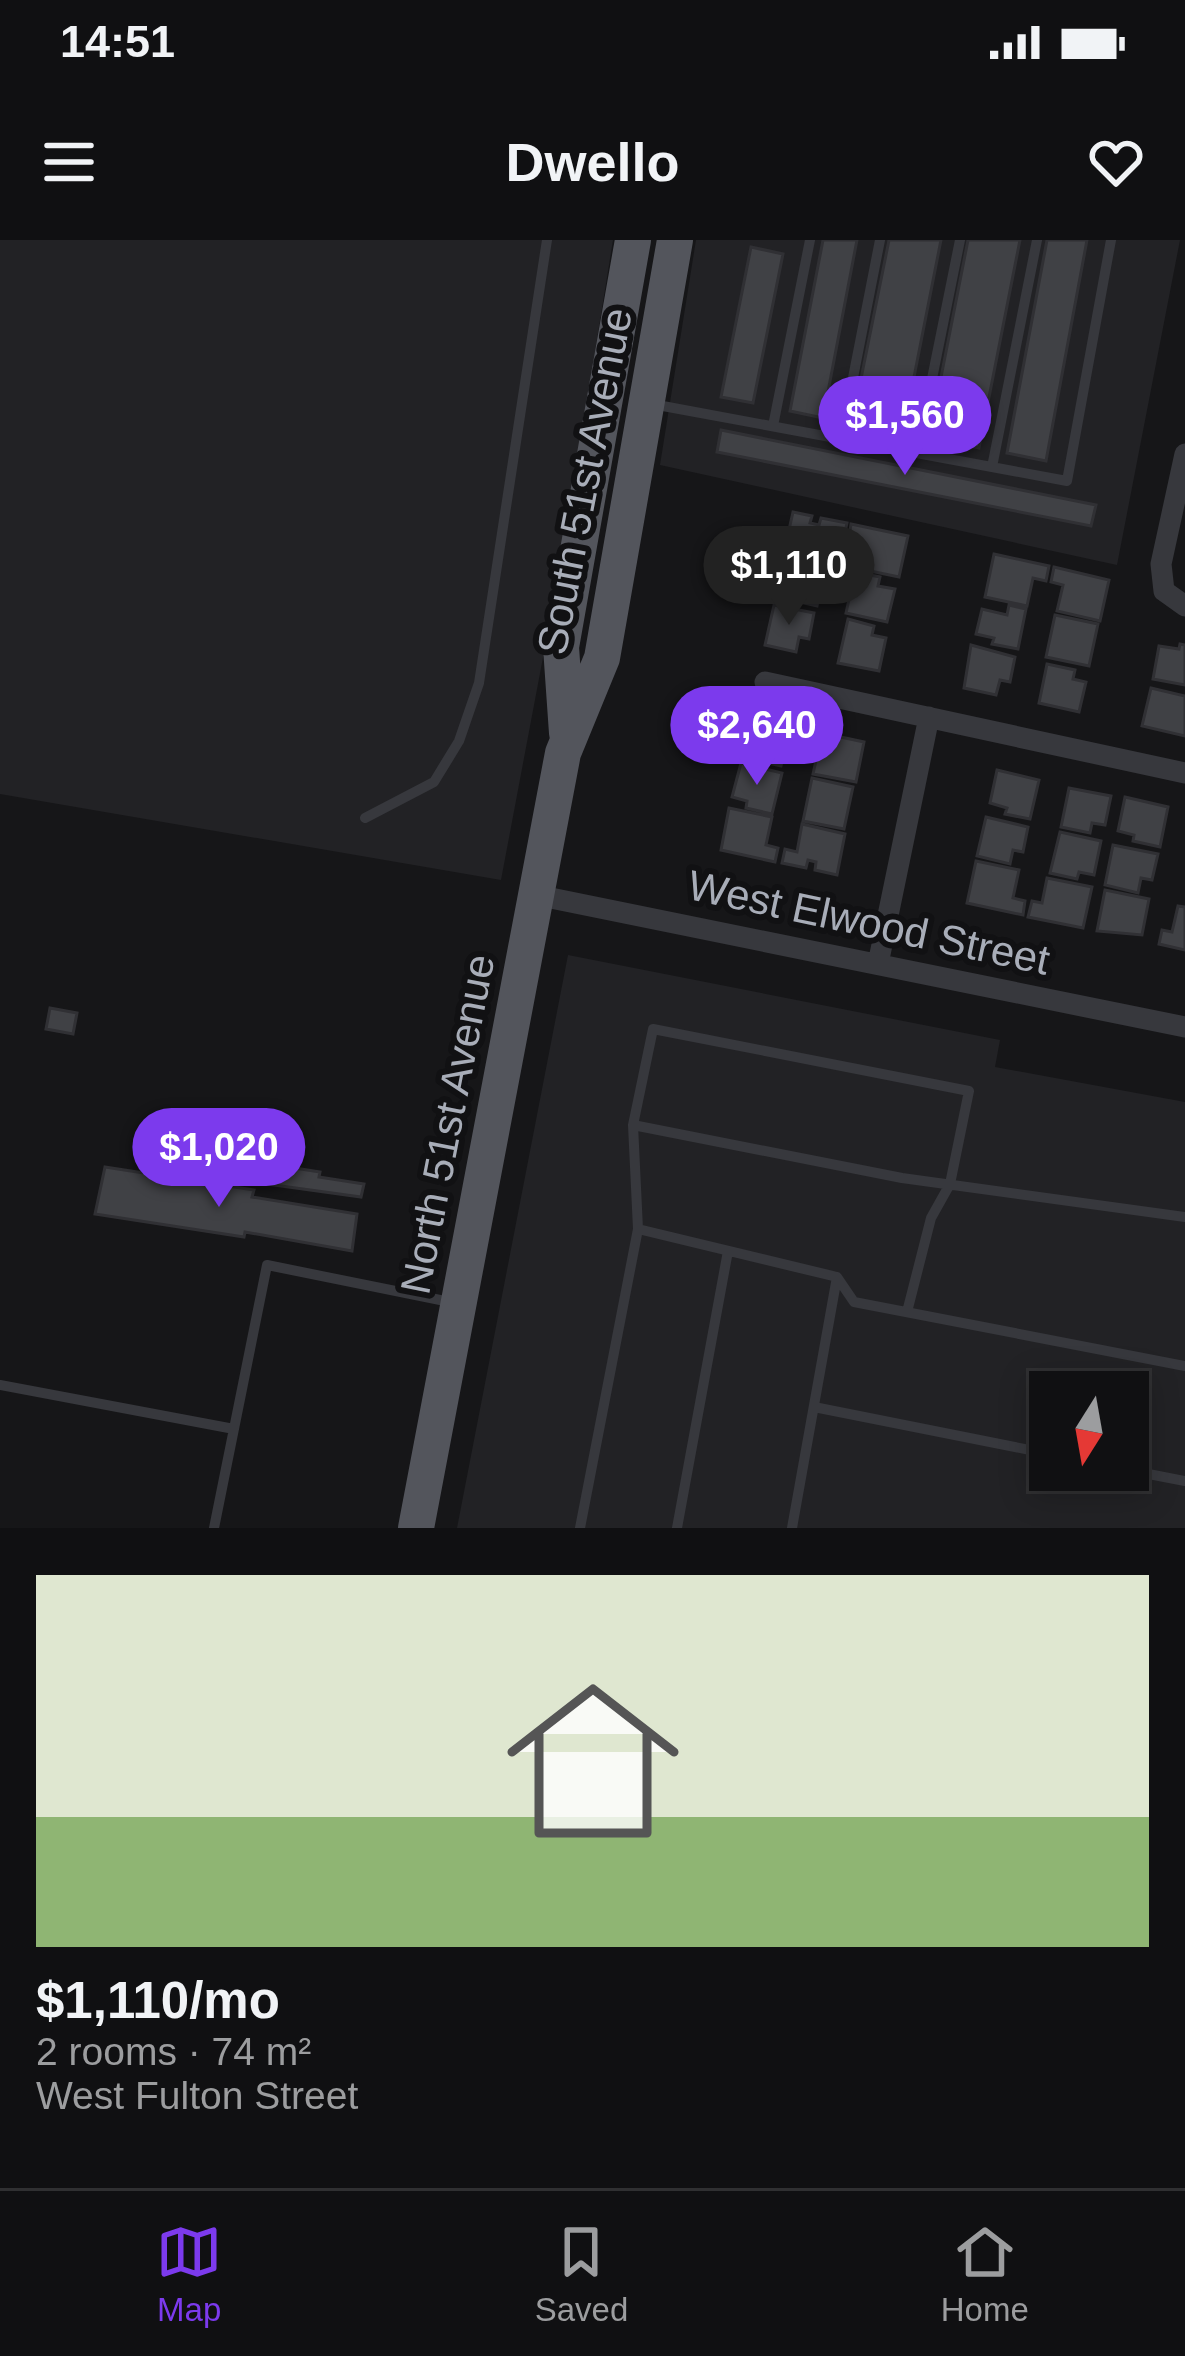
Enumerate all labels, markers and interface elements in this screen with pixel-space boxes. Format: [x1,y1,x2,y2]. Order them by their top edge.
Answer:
text: 14:51 [60,16,175,67]
icon: menu [36,129,102,195]
icon: heart [1083,129,1149,195]
text: Dwello [505,132,680,192]
street label: South 51st Avenue [528,304,641,658]
pin: $1,560 [807,376,1003,478]
text: $1,560 [845,393,965,436]
pin: $1,110 [691,526,887,628]
text: $1,110 [730,543,848,586]
pin: $2,640 [659,686,855,788]
text: $2,640 [697,703,817,746]
street label: West Elwood Street [684,861,1054,984]
street label: North 51st Avenue [392,950,503,1298]
pin: $1,020 [121,1108,317,1210]
text: $1,020 [159,1125,279,1168]
north arrow [1029,1371,1149,1491]
map controls [1029,1371,1149,1491]
icon: home [485,1653,701,1869]
text: $1,110/mo [36,1972,280,2029]
text: 2 rooms · 74 m² [36,2030,311,2073]
text: West Fulton Street [36,2074,358,2117]
tab: Map [156,2219,222,2329]
tab: Saved [535,2219,628,2329]
tab: Home [941,2219,1029,2329]

